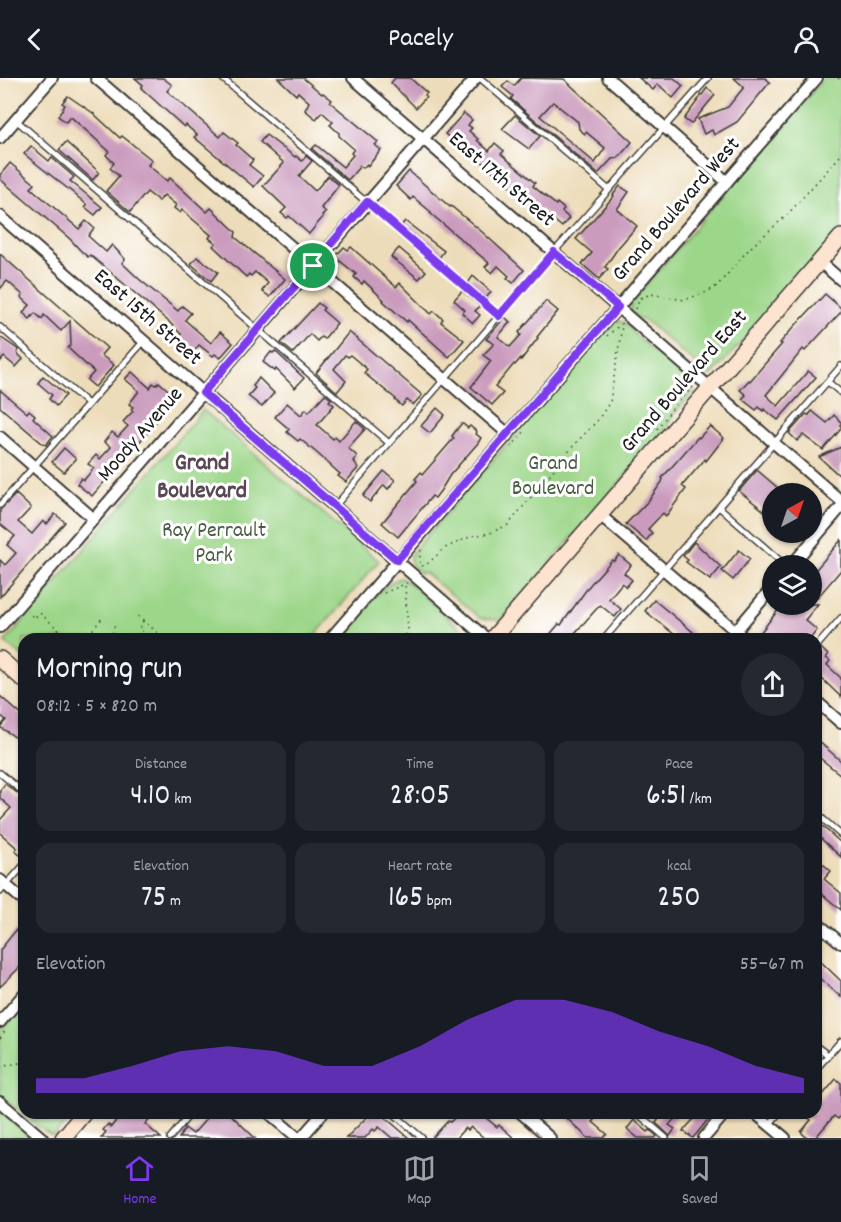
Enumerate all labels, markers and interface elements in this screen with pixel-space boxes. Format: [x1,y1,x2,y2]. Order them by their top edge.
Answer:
text: Pacely [388,20,453,59]
icon: back [18,23,51,56]
icon: person [790,23,823,56]
street label: East 17th Street [441,125,561,235]
street label: Grand Boulevard West [605,131,749,289]
pin [287,240,338,291]
icon: arrive [296,249,329,282]
street label: East 15th Street [86,262,208,374]
street label: Grand Boulevard East [614,304,756,460]
street label: Moody Avenue [91,381,191,489]
district label: Grand Boulevard [157,447,247,509]
park label: Grand Boulevard [512,449,594,505]
north arrow [762,483,822,543]
map controls [762,483,822,615]
park label: Ray Perrault Park [162,516,266,572]
button: layers [762,555,822,615]
text: Morning run [36,647,183,694]
button: share [741,653,804,716]
text: 08:12 · 5 × 820 m [36,693,157,721]
text: Distance [135,753,187,776]
text: Time [406,753,434,776]
text: Pace [665,753,693,776]
text: 4.10 [130,776,171,819]
text: 28:05 [390,776,450,819]
text: 6:51 [646,776,686,819]
text: km [171,788,192,811]
text: /km [686,788,712,811]
text: Elevation [133,855,189,878]
text: Heart rate [388,855,452,878]
text: kcal [667,855,691,878]
text: 75 [141,878,166,921]
text: 165 [388,878,423,921]
text: 250 [657,878,701,921]
text: m [166,890,181,913]
text: bpm [423,890,452,913]
text: Elevation [36,951,106,979]
text: 55–67 m [740,951,804,979]
tab: Home [123,1152,157,1211]
tab: Map [403,1152,436,1211]
tab: Saved [682,1152,718,1211]

